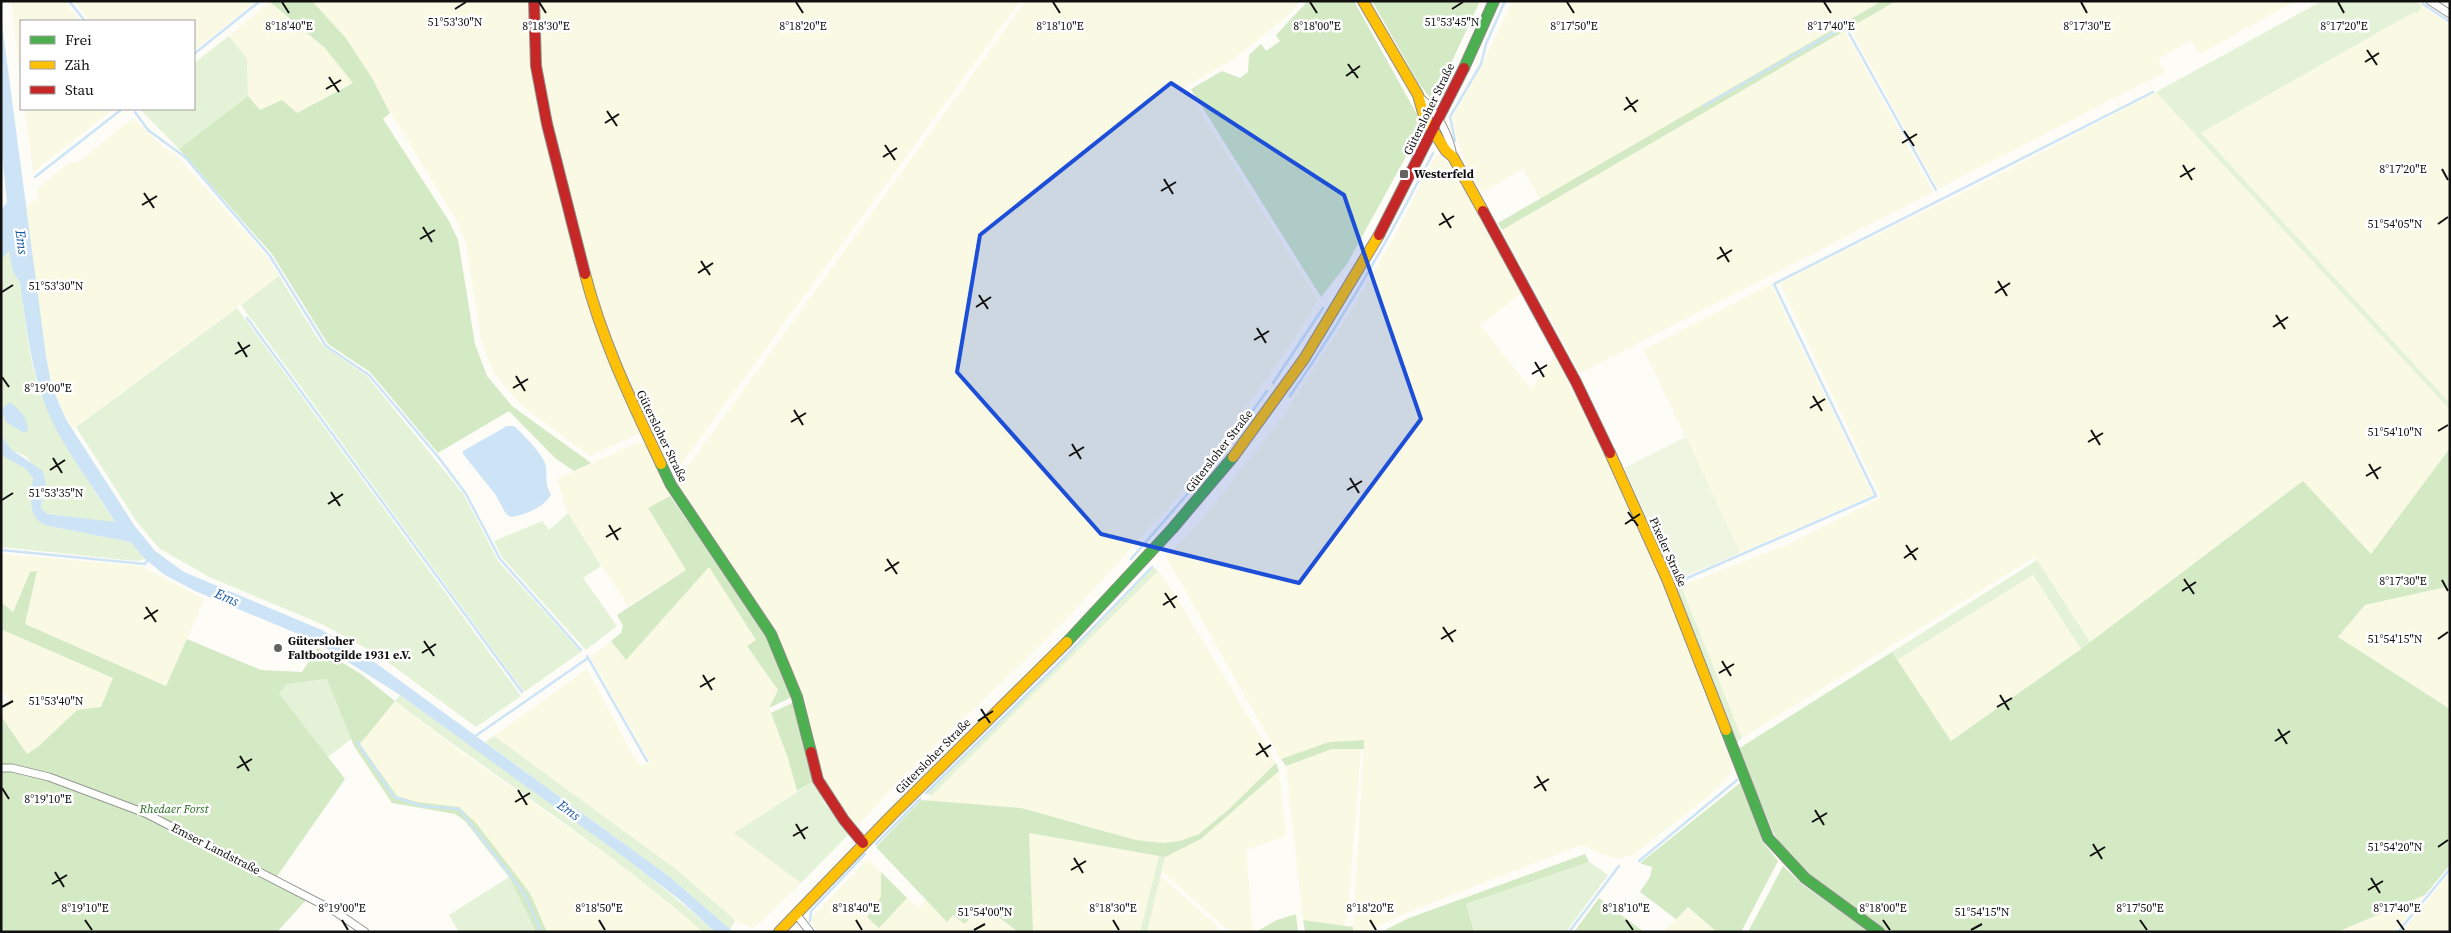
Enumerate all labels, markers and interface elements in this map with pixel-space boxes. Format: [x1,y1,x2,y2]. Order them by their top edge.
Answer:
text: 51°53'30"N [427,14,483,30]
text: 51°53'45"N [1424,14,1480,30]
text: 8°18'40"E [265,18,313,34]
text: 8°18'30"E [522,18,570,34]
text: 8°18'20"E [779,18,827,34]
text: 8°18'10"E [1036,18,1084,34]
text: 8°18'00"E [1293,18,1341,34]
text: 8°17'50"E [1550,18,1598,34]
text: 8°17'40"E [1807,18,1855,34]
text: 8°17'30"E [2063,18,2111,34]
text: 8°17'20"E [2320,18,2368,34]
legend [20,20,195,110]
text: Frei [65,29,92,50]
text: Zäh [65,54,90,75]
street label: Gütersloher Straße [1400,60,1458,158]
text: Stau [65,79,94,100]
text: 8°17'20"E [2379,161,2427,177]
place label: Westerfeld [1414,166,1474,182]
marker: Westerfeld [1398,168,1410,180]
text: 51°54'05"N [2367,216,2423,232]
water label: Ems [10,228,34,256]
text: 51°53'30"N [28,278,84,294]
text: 8°19'00"E [24,380,72,396]
street label: Gütersloher Straße [633,387,691,485]
street label: Gütersloher Straße [1182,406,1256,496]
text: 51°54'10"N [2367,424,2423,440]
text: 51°53'35"N [28,485,84,501]
street label: Pixeler Straße [1646,515,1690,589]
text: 8°17'30"E [2379,573,2427,589]
water label: Ems [211,583,243,611]
text: 51°54'15"N [2367,631,2423,647]
place label: Gütersloher Faltbootgilde 1931 e.V. [288,633,411,663]
marker: Gütersloher Faltbootgilde 1931 e.V. [272,642,284,654]
text: 51°53'40"N [28,693,84,709]
street label: Gütersloher Straße [892,715,974,797]
text: 8°19'10"E [24,791,72,807]
water label: Ems [552,794,585,826]
park label: Rhedaer Forst [139,801,209,817]
street label: Emser Landstraße [169,820,263,878]
text: 51°54'20"N [2367,839,2423,855]
text: 8°19'10"E [61,900,109,916]
text: 8°19'00"E [318,900,366,916]
text: 8°18'50"E [575,900,623,916]
text: 8°18'40"E [832,900,880,916]
text: 8°18'30"E [1089,900,1137,916]
text: 8°18'20"E [1346,900,1394,916]
text: 8°18'10"E [1602,900,1650,916]
text: 8°18'00"E [1859,900,1907,916]
text: 8°17'50"E [2116,900,2164,916]
text: 8°17'40"E [2373,900,2421,916]
text: 51°54'00"N [957,904,1013,920]
text: 51°54'15"N [1954,904,2010,920]

